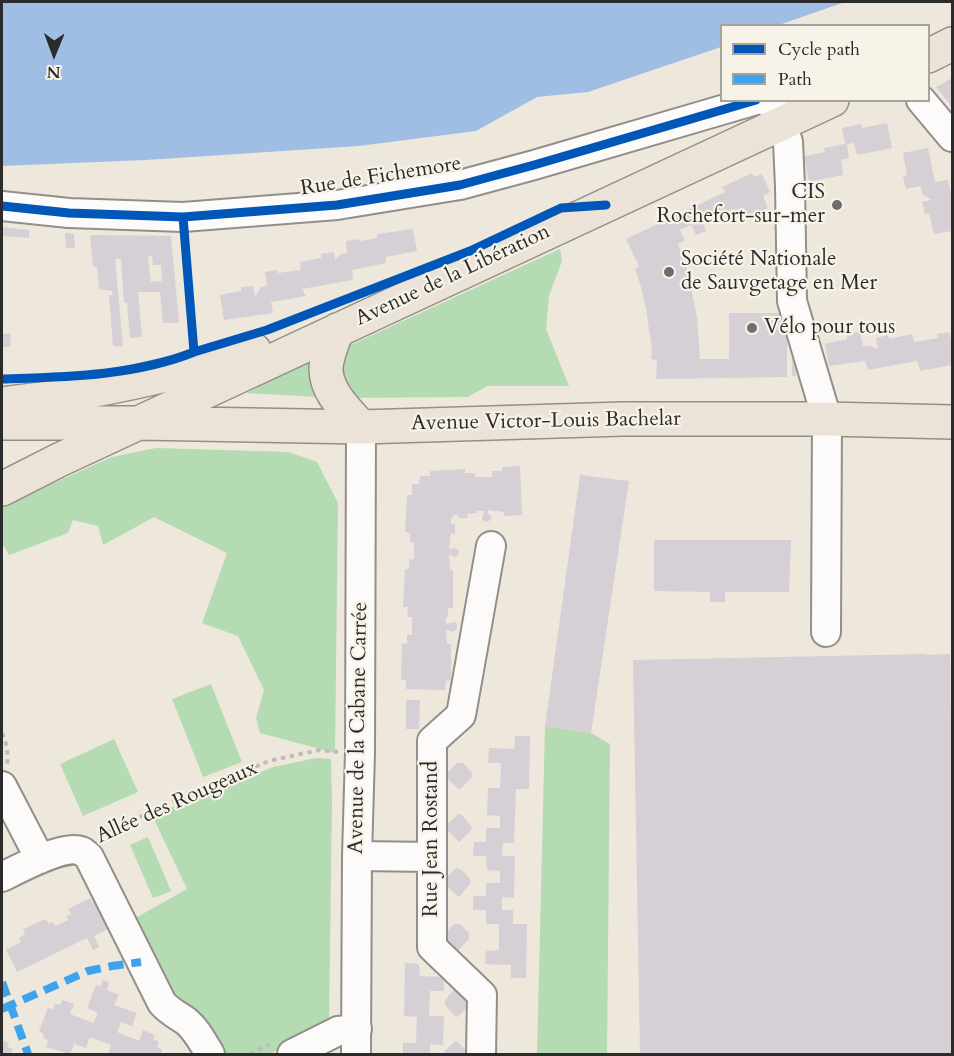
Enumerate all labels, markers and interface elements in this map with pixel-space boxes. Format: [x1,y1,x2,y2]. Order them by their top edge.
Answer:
north arrow [24,24,84,84]
legend [720,24,930,102]
text: Cycle path [778,37,860,62]
text: N [47,61,61,83]
text: Path [778,67,812,92]
street label: Rue de Fichemore [299,152,463,202]
place label: CIS Rochefort-sur-mer [657,180,825,230]
marker: CIS Rochefort-sur-mer [830,198,844,212]
street label: Avenue de la Libération [352,220,554,332]
place label: Société Nationale de Sauvgetage en Mer [681,247,877,297]
marker: Société Nationale de Sauvgetage en Mer [662,265,676,279]
place label: Vélo pour tous [764,315,895,341]
marker: Vélo pour tous [745,321,759,335]
street label: Avenue Victor-Louis Bachelar [411,407,681,437]
street label: Avenue de la Cabane Carrée [344,602,374,854]
street label: Allée des Rougeaux [93,756,261,850]
street label: Rue Jean Rostand [419,761,445,917]

